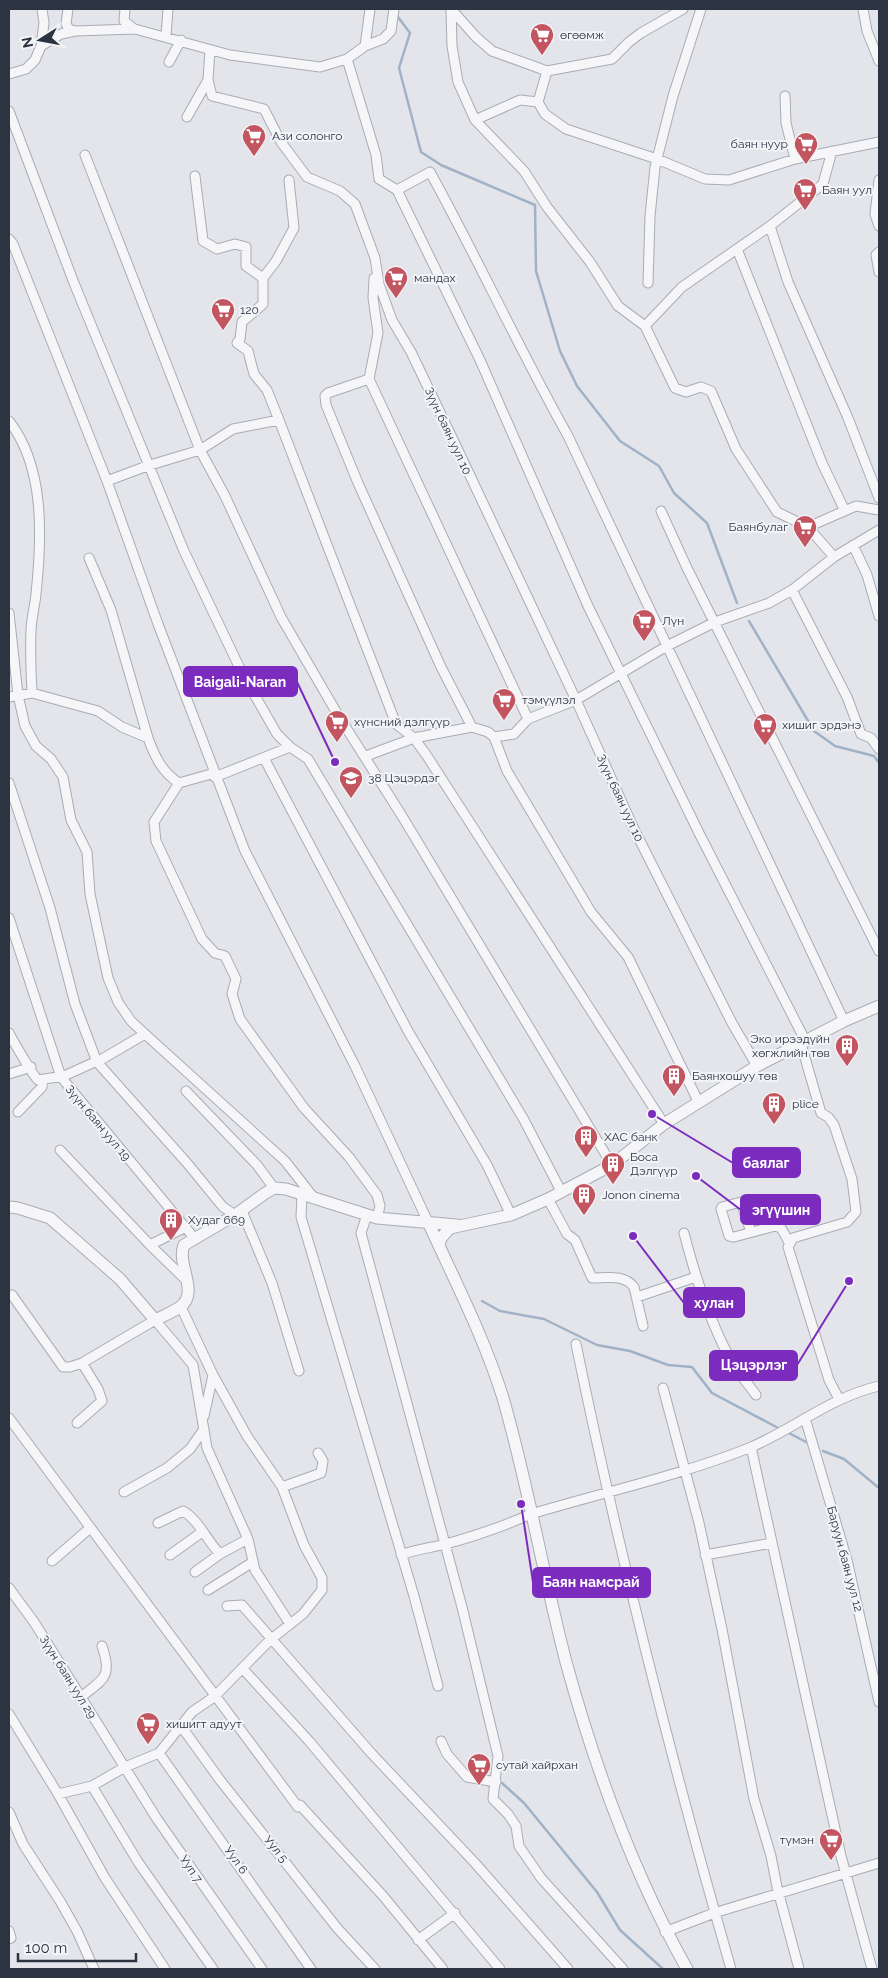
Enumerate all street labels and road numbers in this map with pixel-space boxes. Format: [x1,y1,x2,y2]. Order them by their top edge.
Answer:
street label: Зүүн баян уул 10 [422,385,474,477]
street label: Зүүн баян уул 10 [594,752,646,844]
street label: Зүүн баян уул 19 [62,1082,134,1164]
street label: Баруун баян уул 12 [824,1505,866,1613]
street label: Зүүн баян уул 29 [37,1633,99,1721]
street label: Уул 5 [261,1833,291,1866]
street label: Уул 6 [221,1843,251,1877]
street label: Ууп 7 [177,1853,206,1886]

